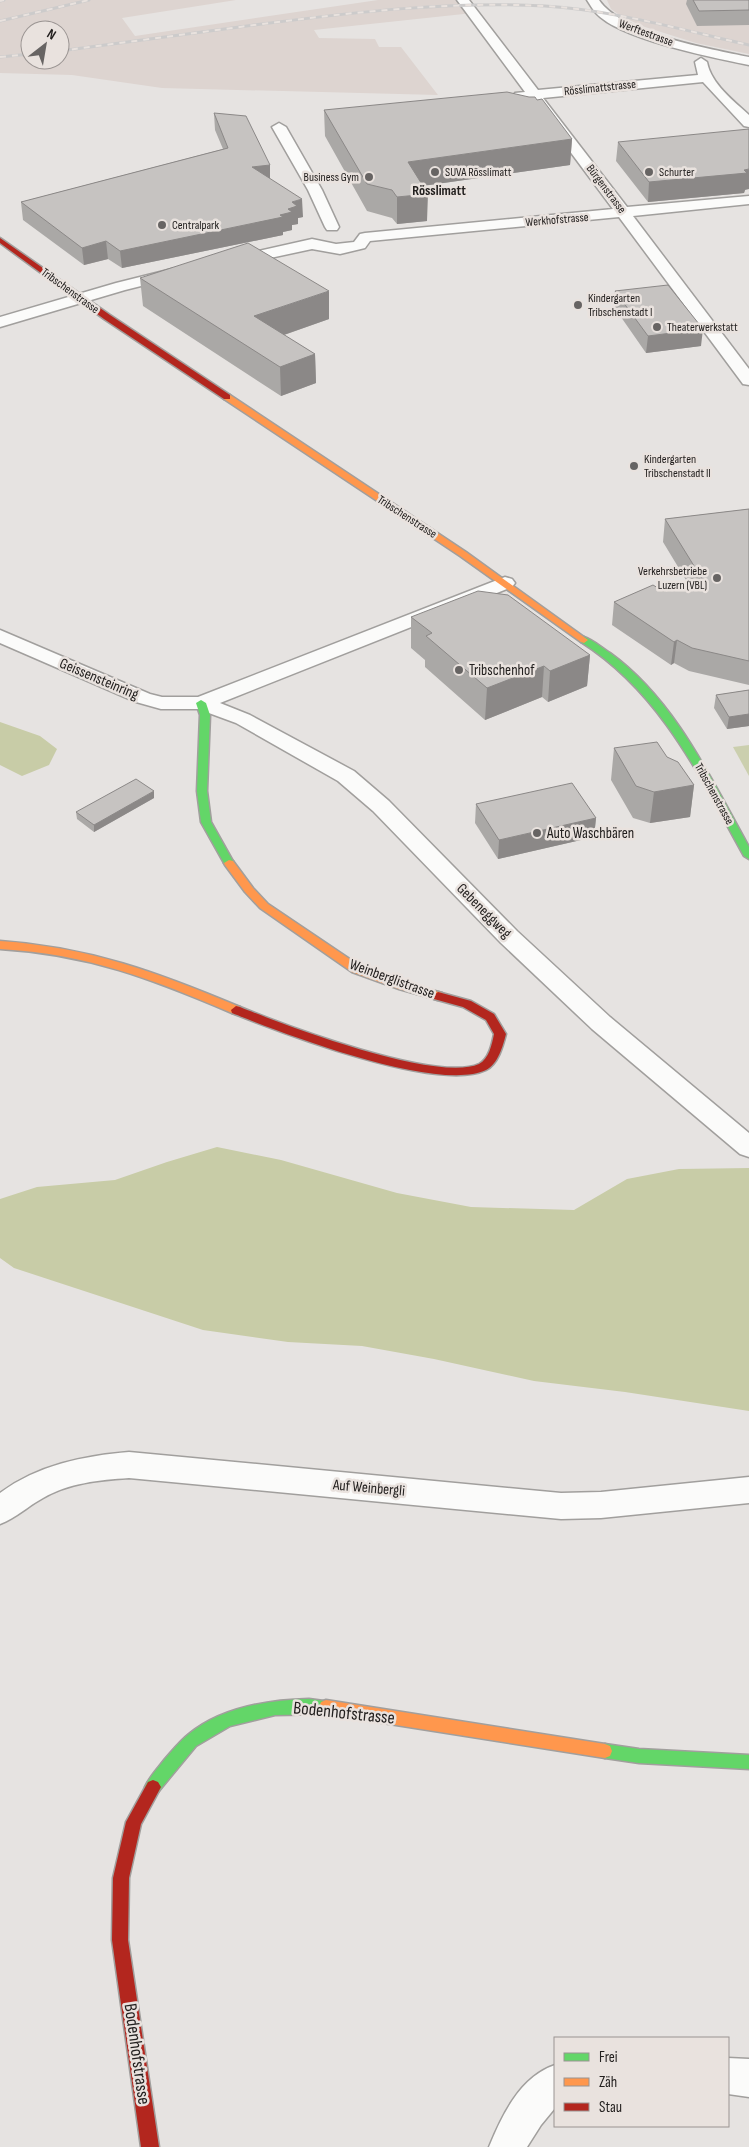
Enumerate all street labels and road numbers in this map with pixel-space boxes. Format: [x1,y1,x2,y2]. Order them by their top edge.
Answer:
street label: Werftestrasse [617,16,676,50]
street label: Rösslimattstrasse [563,77,637,99]
street label: Bürgenstrasse [583,162,629,217]
street label: Werkhofstrasse [525,210,589,230]
street label: Tribschenstrasse [38,265,102,317]
street label: Tribschenstrasse [374,492,440,542]
street label: Geissensteinring [57,654,141,704]
street label: Tribschenstrasse [691,761,737,828]
street label: Gebeneggweg [452,879,516,943]
street label: Weinberglistrasse [347,955,437,1003]
street label: Auf Weinbergli [331,1475,406,1501]
street label: Bodenhofstrasse [292,1697,396,1729]
street label: Bodenhofstrasse [120,2002,154,2106]

